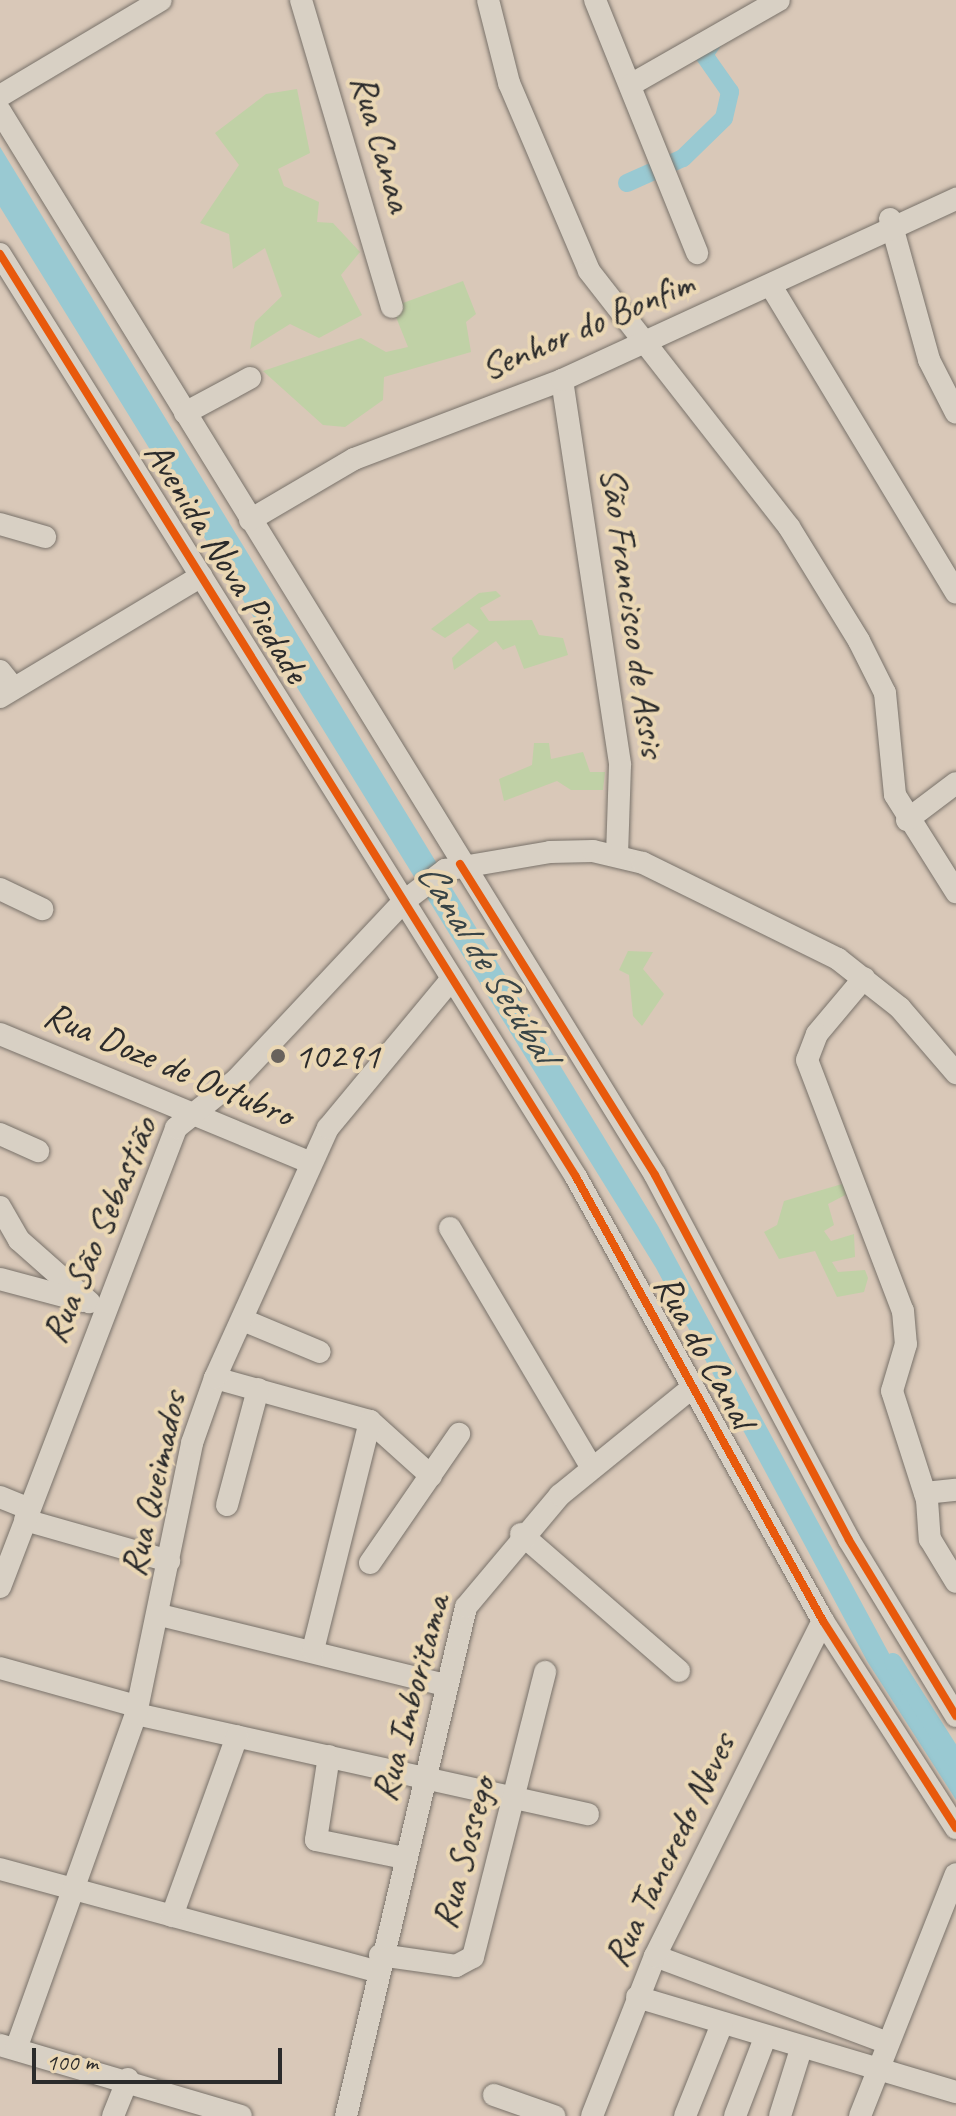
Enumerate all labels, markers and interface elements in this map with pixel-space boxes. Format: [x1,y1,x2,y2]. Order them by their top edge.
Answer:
street label: Rua Canaa [341,69,423,217]
street label: Senhor do Bonfim [473,259,701,391]
street label: Avenida Nova Piedade [134,433,320,691]
street label: São Francisco de Assis [590,464,676,760]
water label: Canal de Setúbal [407,852,567,1070]
street label: Rua Doze de Outubro [37,991,301,1137]
place label: 10291 [294,1033,379,1079]
marker: 10291 [269,1047,287,1065]
street label: Rua São Sebastião [31,1111,167,1349]
street label: Rua do Canal [644,1266,766,1436]
street label: Rua Queimados [109,1387,197,1581]
street label: Rua Imboritama [360,1589,460,1807]
street label: Rua Tancredo Neves [592,1725,746,1975]
street label: Rua Sossego [421,1773,505,1933]
scale bar [36,2032,286,2082]
text: 100 m [46,2047,98,2077]

